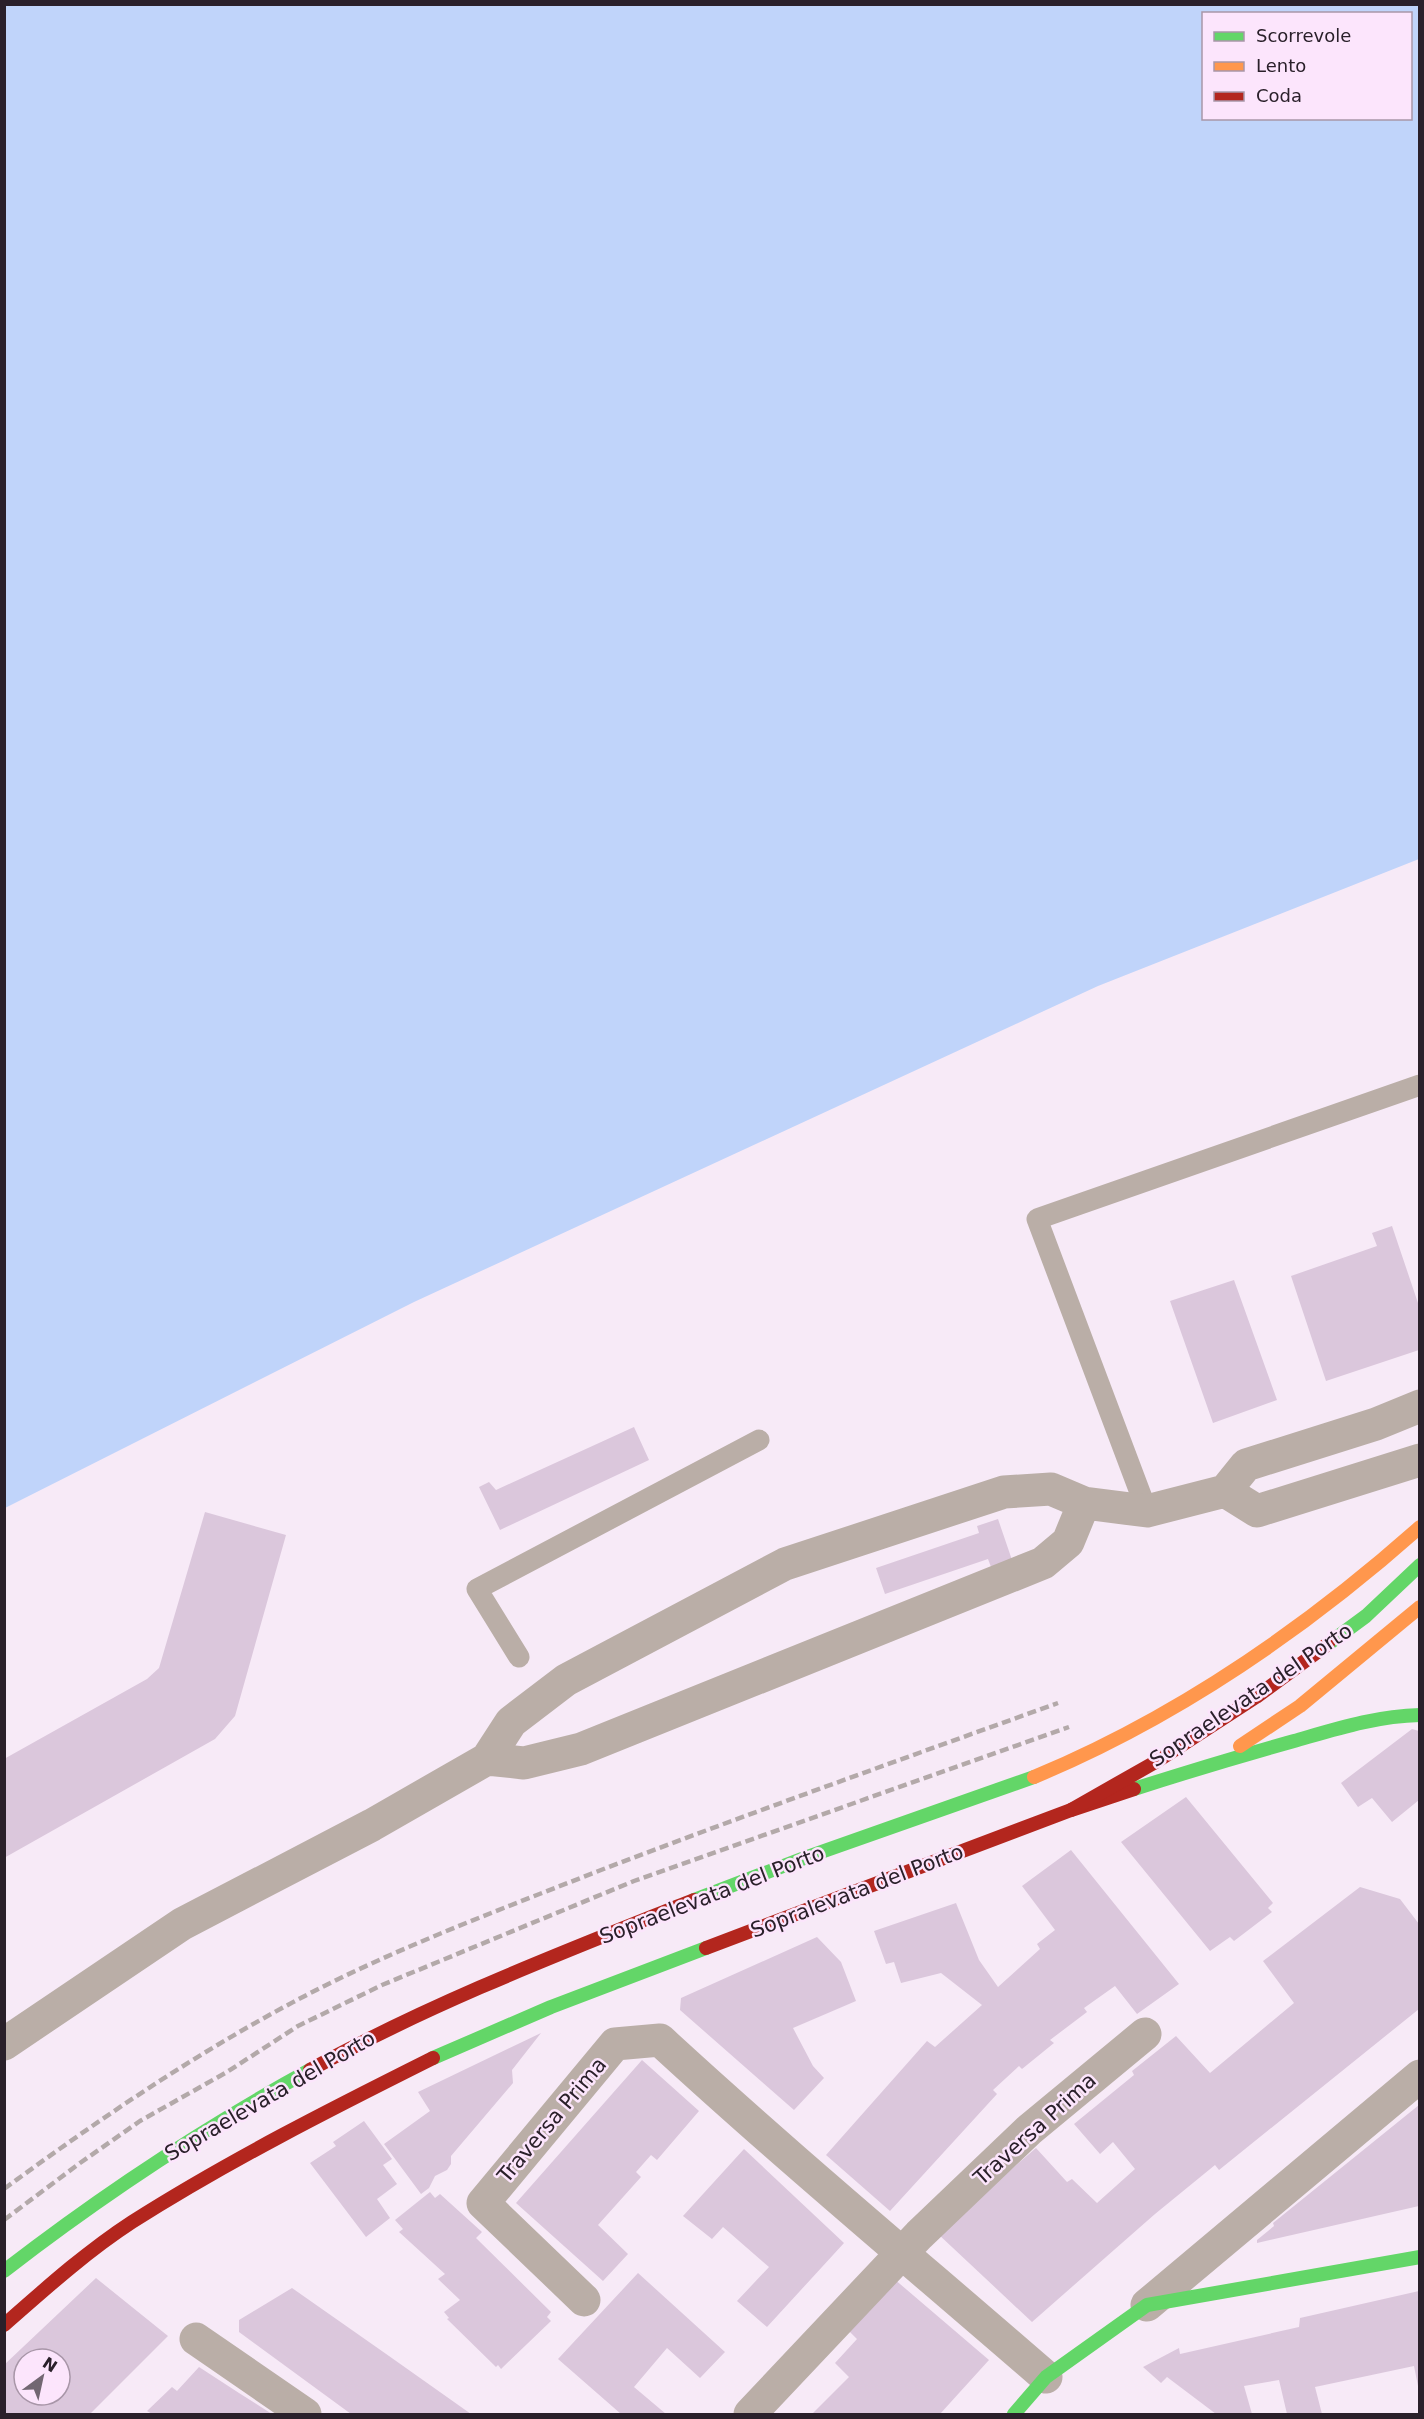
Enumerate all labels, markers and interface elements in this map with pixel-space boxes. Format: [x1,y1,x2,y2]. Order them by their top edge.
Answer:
legend [1202,12,1412,120]
text: Scorrevole [1256,25,1351,46]
text: Lento [1256,55,1306,76]
text: Coda [1256,85,1302,106]
street label: Sopraelevata del Porto [1145,1618,1357,1772]
street label: Sopralevata del Porto [747,1839,967,1943]
street label: Sopraelevata del Porto [596,1841,828,1949]
street label: Sopraelevata del Porto [161,2026,379,2166]
street label: Traversa Prima [492,2053,611,2188]
street label: Traversa Prima [968,2068,1101,2191]
north arrow [12,2347,72,2407]
text: N [39,2353,61,2376]

